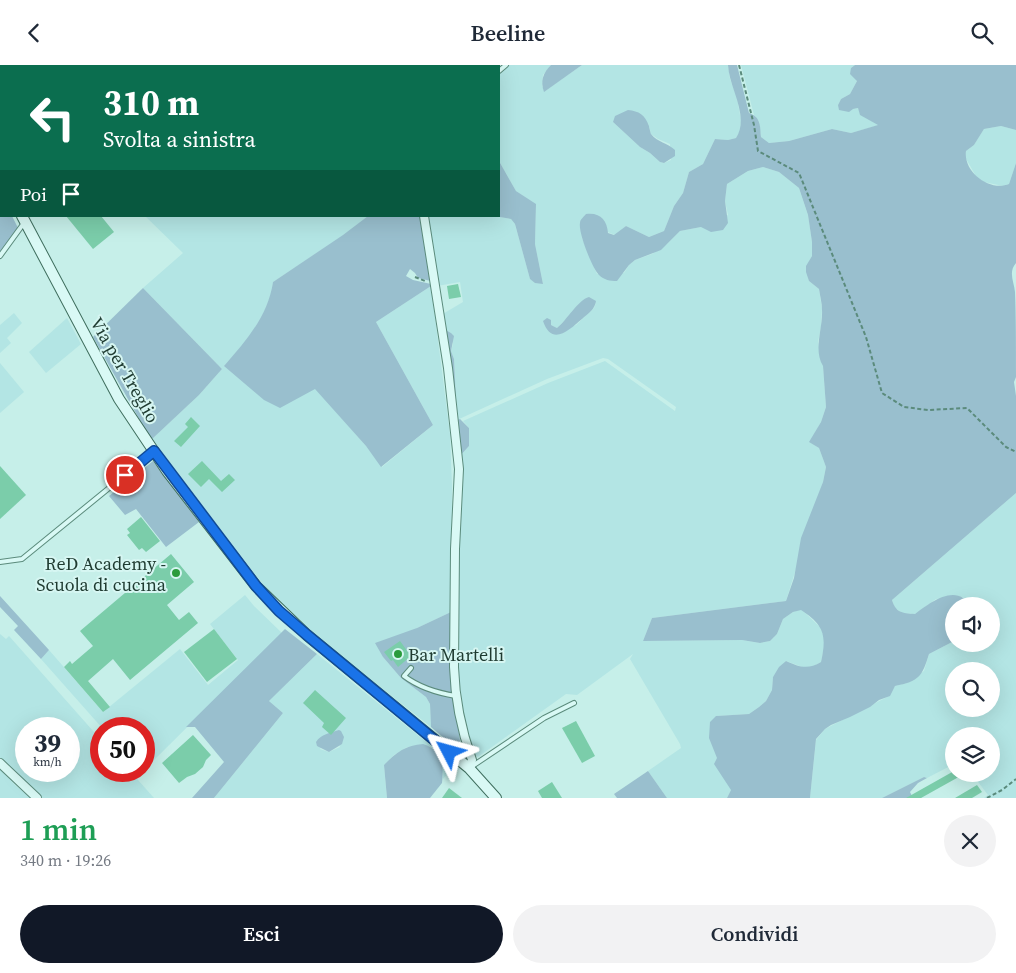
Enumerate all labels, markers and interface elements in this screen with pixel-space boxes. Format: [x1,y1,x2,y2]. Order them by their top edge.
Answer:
text: Beeline [471,18,545,48]
icon: back [20,19,48,47]
icon: search [968,19,996,47]
text: 310 m [103,79,199,127]
icon: left [20,85,85,150]
text: Svolta a sinistra [103,124,256,154]
icon: arrive [57,180,85,208]
text: Poi [20,181,47,207]
street label: Via per Treglio [85,313,165,428]
pin [104,454,146,496]
icon: arrive [111,461,139,489]
place label: ReD Academy - Scuola di cucina [36,551,167,597]
marker: ReD Academy - Scuola di cucina [170,567,182,579]
map controls [945,597,1000,782]
button: sound [945,597,1000,652]
place label: Bar Martelli [408,642,504,667]
marker: Bar Martelli [392,648,404,660]
button: search [945,662,1000,717]
speed limit sign: 50 [90,717,155,782]
position arrow [422,725,474,777]
text: 39 [34,726,61,760]
button: layers [945,727,1000,782]
text: km/h [33,754,62,770]
text: 1 min [20,809,97,850]
button: close [944,815,996,867]
text: 340 m · 19:26 [20,849,111,871]
button: Esci [20,905,503,963]
button: Condividi [513,905,996,963]

